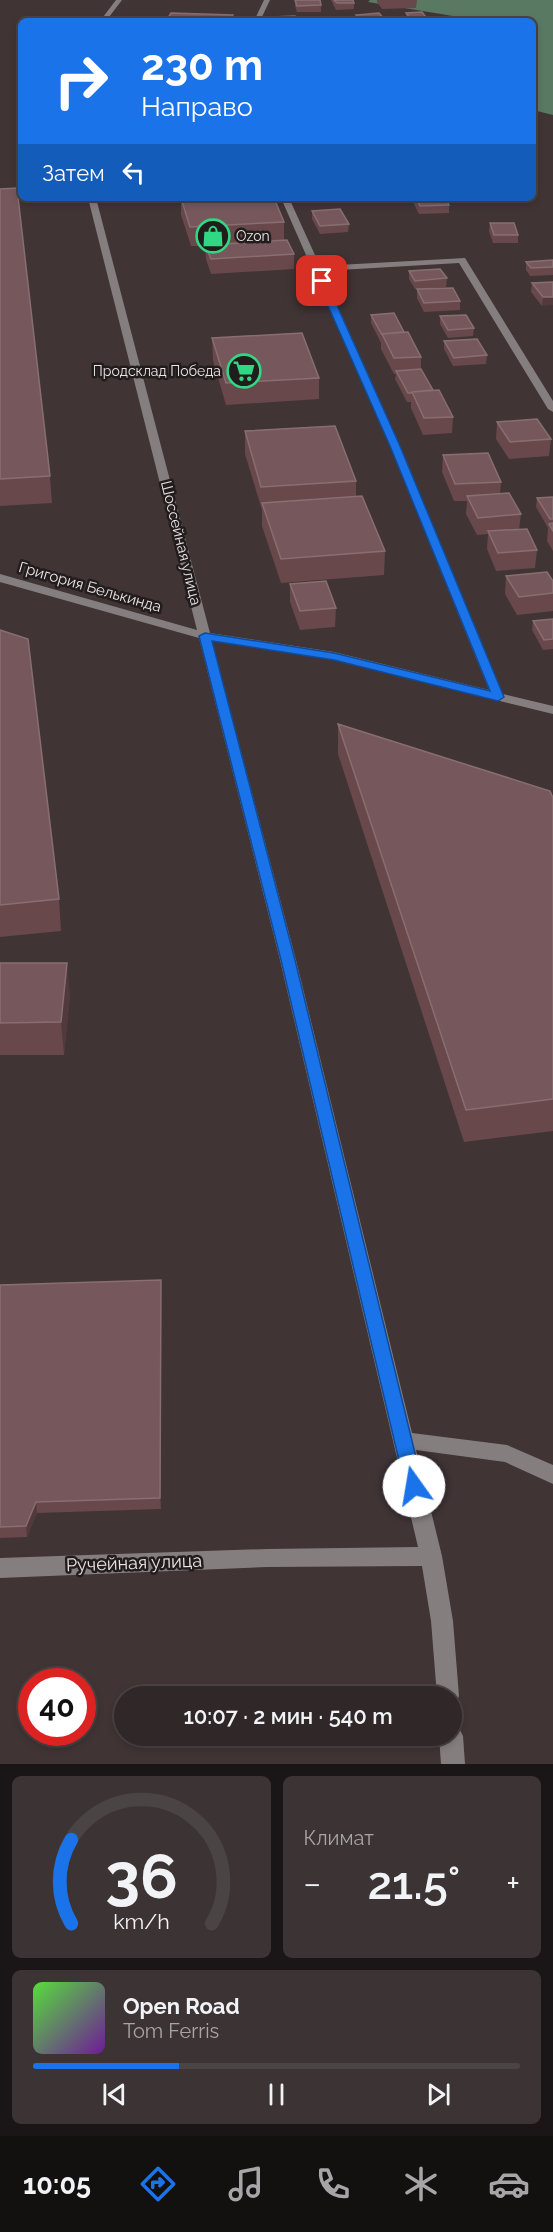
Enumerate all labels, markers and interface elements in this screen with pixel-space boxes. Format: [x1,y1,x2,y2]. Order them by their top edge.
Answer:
text: 230 m [141,41,263,90]
icon: right [42,42,120,120]
text: Направо [141,91,253,122]
icon: left [117,156,150,189]
text: Затем [42,160,105,186]
shop icon: Ozon [195,218,231,254]
place label: Ozon [236,228,270,244]
pin [296,255,347,306]
icon: arrive [305,264,338,297]
supermarket icon: Продсклад Победа [226,353,262,389]
place label: Продсклад Победа [93,363,221,379]
street label: Шоссейная улица [157,479,205,607]
street label: Григория Белькинда [17,558,163,616]
position arrow [382,1454,446,1518]
street label: Ручейная улица [66,1550,202,1575]
speed limit sign: 40 [18,1668,96,1746]
text: 10:07 · 2 мин · 540 m [183,1703,393,1729]
text: Климат [304,1826,374,1850]
text: 36 [105,1839,178,1913]
text: 21.5° [367,1857,460,1910]
text: − [304,1864,321,1903]
text: + [506,1864,520,1903]
text: km/h [113,1909,170,1934]
text: Open Road [123,1993,240,2019]
text: Tom Ferris [123,2019,219,2043]
icon: previous [98,2078,131,2111]
icon: pause [260,2078,293,2111]
icon: next [422,2078,455,2111]
icon: directions [137,2163,179,2205]
icon: music [225,2163,267,2205]
icon: phone [312,2163,354,2205]
icon: climate [400,2163,442,2205]
icon: car [488,2163,530,2205]
text: 10:05 [23,2169,91,2200]

